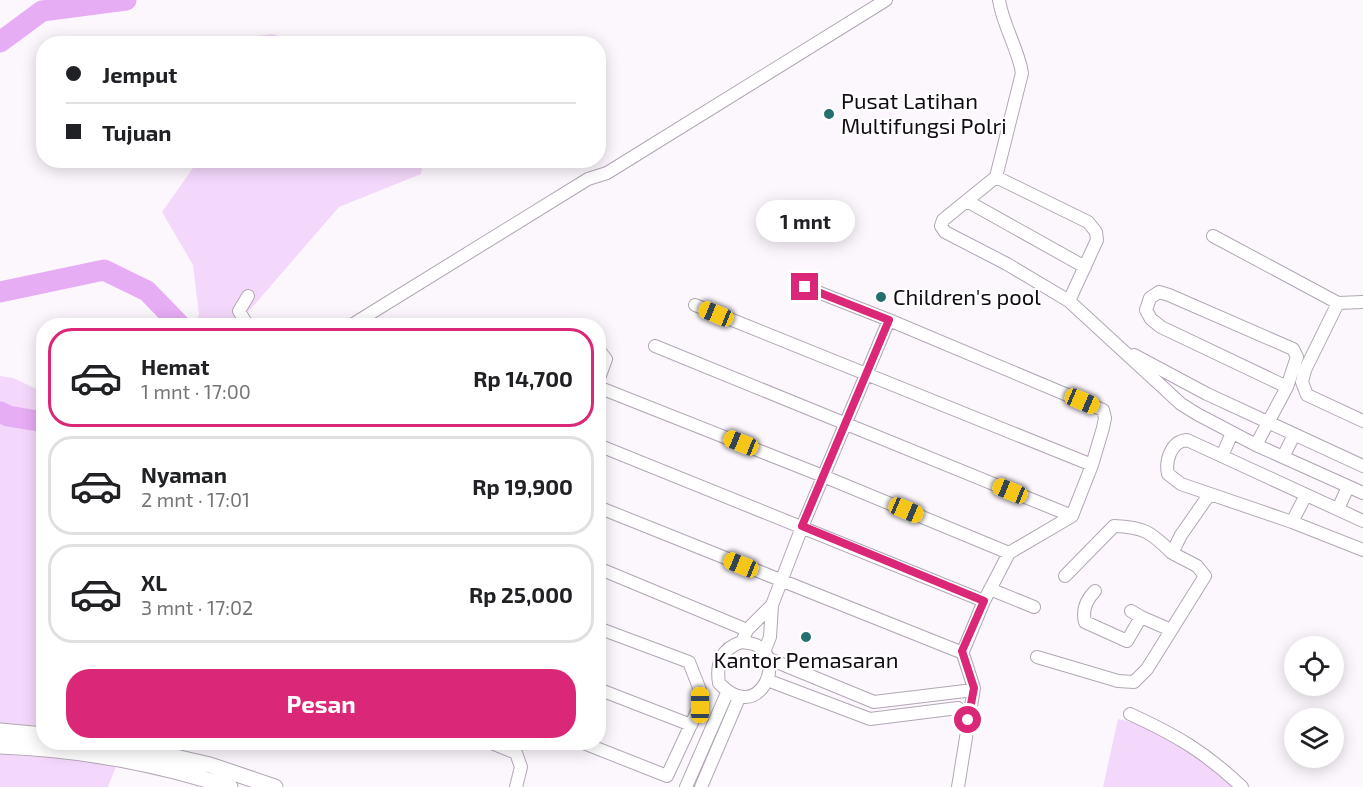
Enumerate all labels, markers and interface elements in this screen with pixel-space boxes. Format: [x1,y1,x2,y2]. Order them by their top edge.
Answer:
text: Jemput [102,61,177,87]
place label: Pusat Latihan Multifungsi Polri [841,87,1007,138]
marker: Pusat Latihan Multifungsi Polri [822,107,836,121]
text: Tujuan [102,119,171,145]
callout: 1 mnt [756,200,854,242]
text: 1 mnt [780,209,831,233]
route end [791,273,818,300]
place label: Children's pool [893,283,1041,309]
marker: Children's pool [874,290,888,304]
car [696,299,736,329]
icon: car [69,351,123,405]
text: Hemat [141,353,210,379]
text: Rp 14,700 [473,365,573,391]
text: 1 mnt · 17:00 [141,379,251,403]
car [1062,386,1102,416]
car [721,428,761,458]
icon: car [69,459,123,513]
text: Nyaman [141,461,227,487]
text: Rp 19,900 [472,473,573,499]
car [990,476,1030,506]
text: 2 mnt · 17:01 [141,487,250,511]
car [886,495,926,525]
car [721,550,761,580]
icon: car [69,567,123,621]
text: XL [141,569,167,595]
text: Rp 25,000 [469,581,573,607]
text: 3 mnt · 17:02 [141,595,253,619]
marker: Kantor Pemasaran [799,630,813,644]
map controls [1284,636,1344,768]
button: locate [1284,636,1344,696]
place label: Kantor Pemasaran [714,646,898,672]
button: Pesan [66,669,576,738]
car [691,687,709,723]
route start [954,706,981,733]
button: layers [1284,708,1344,768]

